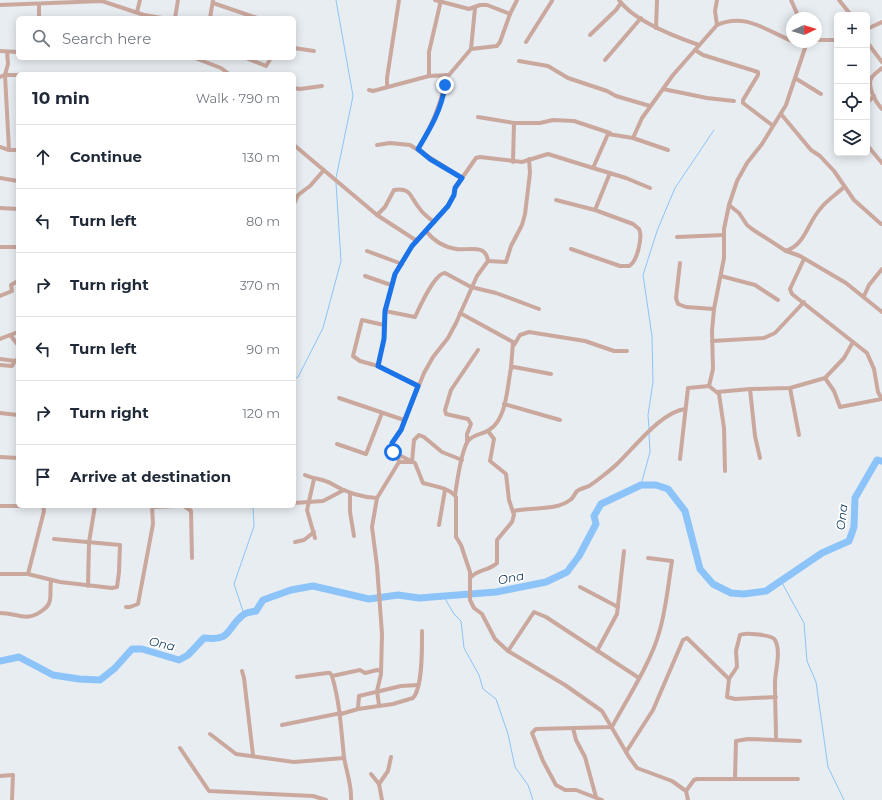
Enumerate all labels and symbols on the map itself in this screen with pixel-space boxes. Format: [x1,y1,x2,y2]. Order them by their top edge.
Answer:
north arrow [786,12,822,48]
route end [436,76,454,94]
route start [384,443,402,461]
water label: Ona [833,503,850,531]
water label: Ona [497,568,525,587]
water label: Ona [148,633,177,654]

